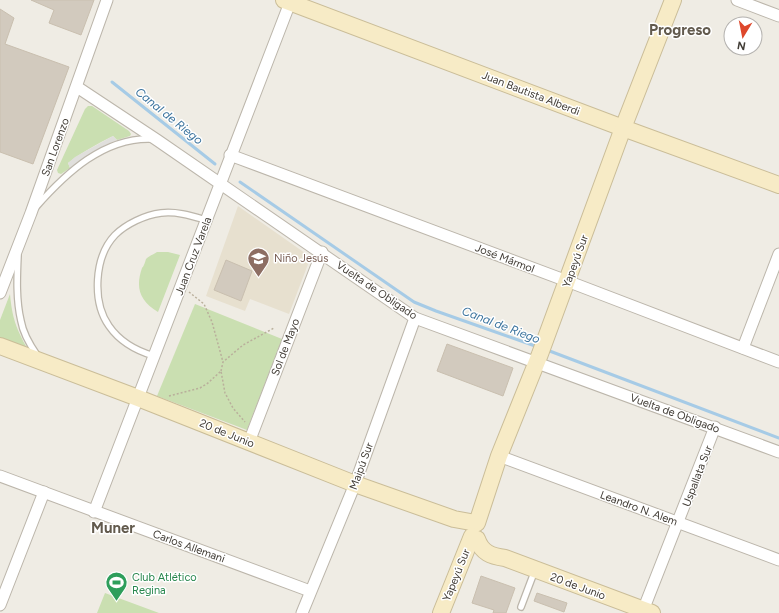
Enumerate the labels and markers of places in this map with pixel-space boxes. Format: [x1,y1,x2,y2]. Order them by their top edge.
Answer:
school or university icon: Niño Jesús [245,245,271,278]
place label: Niño Jesús [274,252,328,265]
sports icon: Club Atlético Regina [103,570,129,603]
place label: Club Atlético Regina [132,571,197,597]

